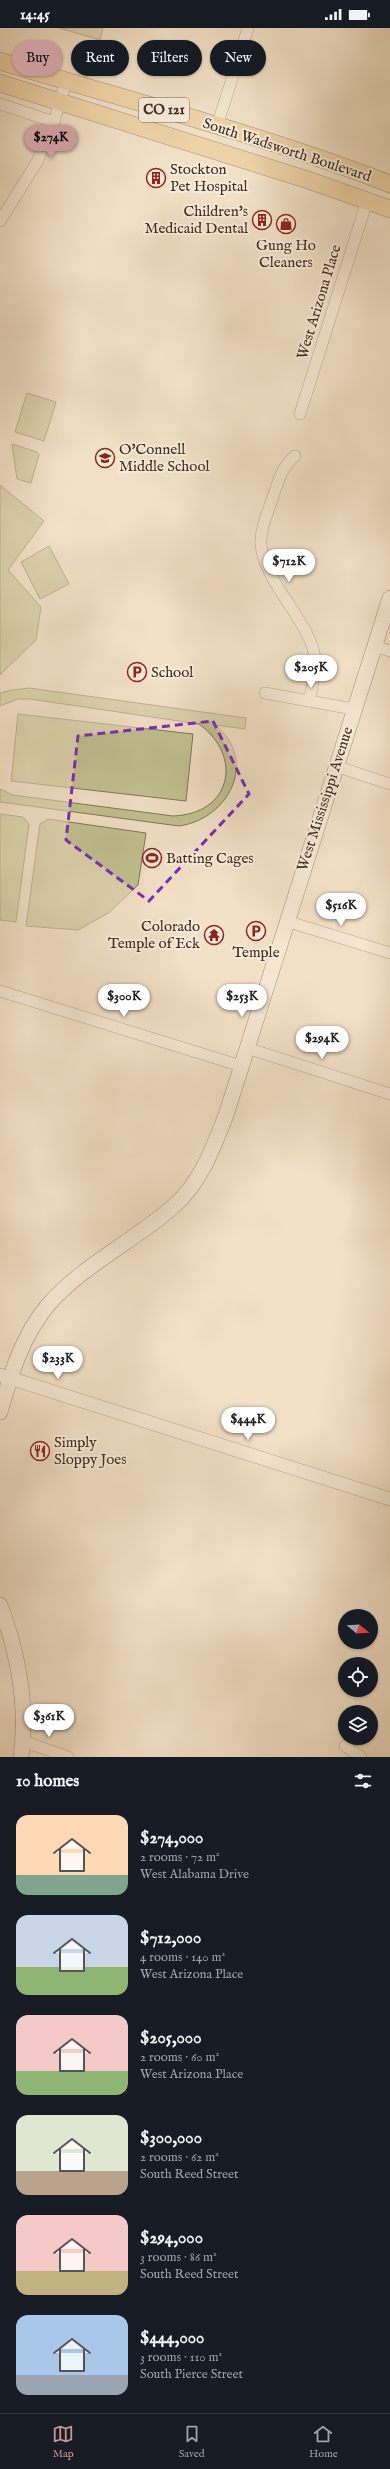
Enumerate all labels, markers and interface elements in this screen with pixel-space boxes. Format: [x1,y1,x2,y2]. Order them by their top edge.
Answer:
text: 14:45 [20,5,50,24]
chip: Buy [12,40,63,76]
chip: Rent [71,40,129,76]
chip: Filters [137,40,202,76]
chip: New [210,40,266,76]
road number: CO 121 [139,98,189,122]
street label: South Wadsworth Boulevard [200,114,375,187]
pin: $274K [23,125,79,159]
text: $274K [34,129,68,146]
place label: Stockton Pet Hospital [170,160,248,196]
building icon: Stockton Pet Hospital [145,167,167,189]
place label: Children's Medicaid Dental [144,202,249,238]
building icon: Children's Medicaid Dental [251,209,273,231]
shop icon: Gung Ho Cleaners [275,213,297,235]
place label: Gung Ho Cleaners [256,236,316,272]
street label: West Arizona Place [293,242,346,362]
place label: O'Connell Middle School [119,440,210,476]
school or university icon: O'Connell Middle School [94,447,116,469]
pin: $712K [261,549,317,583]
text: $712K [272,553,306,570]
pin: $205K [283,655,339,689]
text: $205K [294,659,328,676]
parking icon: School [126,661,148,683]
place label: School [151,663,194,682]
street label: West Mississippi Avenue [293,724,357,874]
sports icon: Batting Cages [141,847,163,869]
place label: Batting Cages [166,849,254,868]
pin: $516K [313,893,369,927]
text: $516K [325,897,357,914]
place label: Colorado Temple of Eck [108,917,201,953]
parking icon: Temple [245,920,267,942]
temple icon: Colorado Temple of Eck [203,924,225,946]
place label: Temple [232,943,280,962]
pin: $300K [96,984,152,1018]
pin: $253K [214,984,270,1018]
text: $300K [107,988,141,1005]
text: $253K [226,988,258,1005]
pin: $294K [294,1026,350,1060]
text: $294K [305,1030,339,1047]
pin: $233K [30,1346,86,1380]
text: $233K [42,1350,74,1367]
pin: $444K [220,1407,276,1441]
text: $444K [230,1411,266,1428]
place label: Simply Sloppy Joes [54,1433,127,1469]
restaurant icon: Simply Sloppy Joes [29,1440,51,1462]
north arrow [338,1609,378,1649]
map controls [338,1609,378,1745]
button: locate [338,1657,378,1697]
pin: $361K [21,1704,77,1738]
button: layers [338,1705,378,1745]
text: $361K [33,1708,65,1725]
icon: filters [352,1770,374,1792]
text: 10 homes [16,1771,79,1792]
text: $274,000 [140,1828,203,1849]
icon: home [48,1831,96,1879]
text: 2 rooms · 72 m² [140,1849,220,1866]
text: West Alabama Drive [140,1866,249,1883]
text: $712,000 [140,1928,201,1949]
icon: home [48,1931,96,1979]
text: 4 rooms · 140 m² [140,1949,225,1966]
text: West Arizona Place [140,1966,243,1983]
text: $205,000 [140,2028,201,2049]
icon: home [48,2031,96,2079]
text: 2 rooms · 60 m² [140,2049,219,2066]
text: West Arizona Place [140,2066,243,2083]
text: $300,000 [140,2128,202,2149]
icon: home [48,2131,96,2179]
text: 2 rooms · 62 m² [140,2149,219,2166]
text: South Reed Street [140,2166,238,2183]
text: $294,000 [140,2228,203,2249]
icon: home [48,2231,96,2279]
text: 3 rooms · 86 m² [140,2249,217,2266]
text: South Reed Street [140,2266,238,2283]
text: $444,000 [140,2328,204,2349]
icon: home [48,2331,96,2379]
text: 3 rooms · 110 m² [140,2349,222,2366]
text: South Pierce Street [140,2366,243,2383]
tab: Map [52,2423,74,2461]
tab: Saved [179,2423,205,2461]
tab: Home [309,2423,338,2461]

